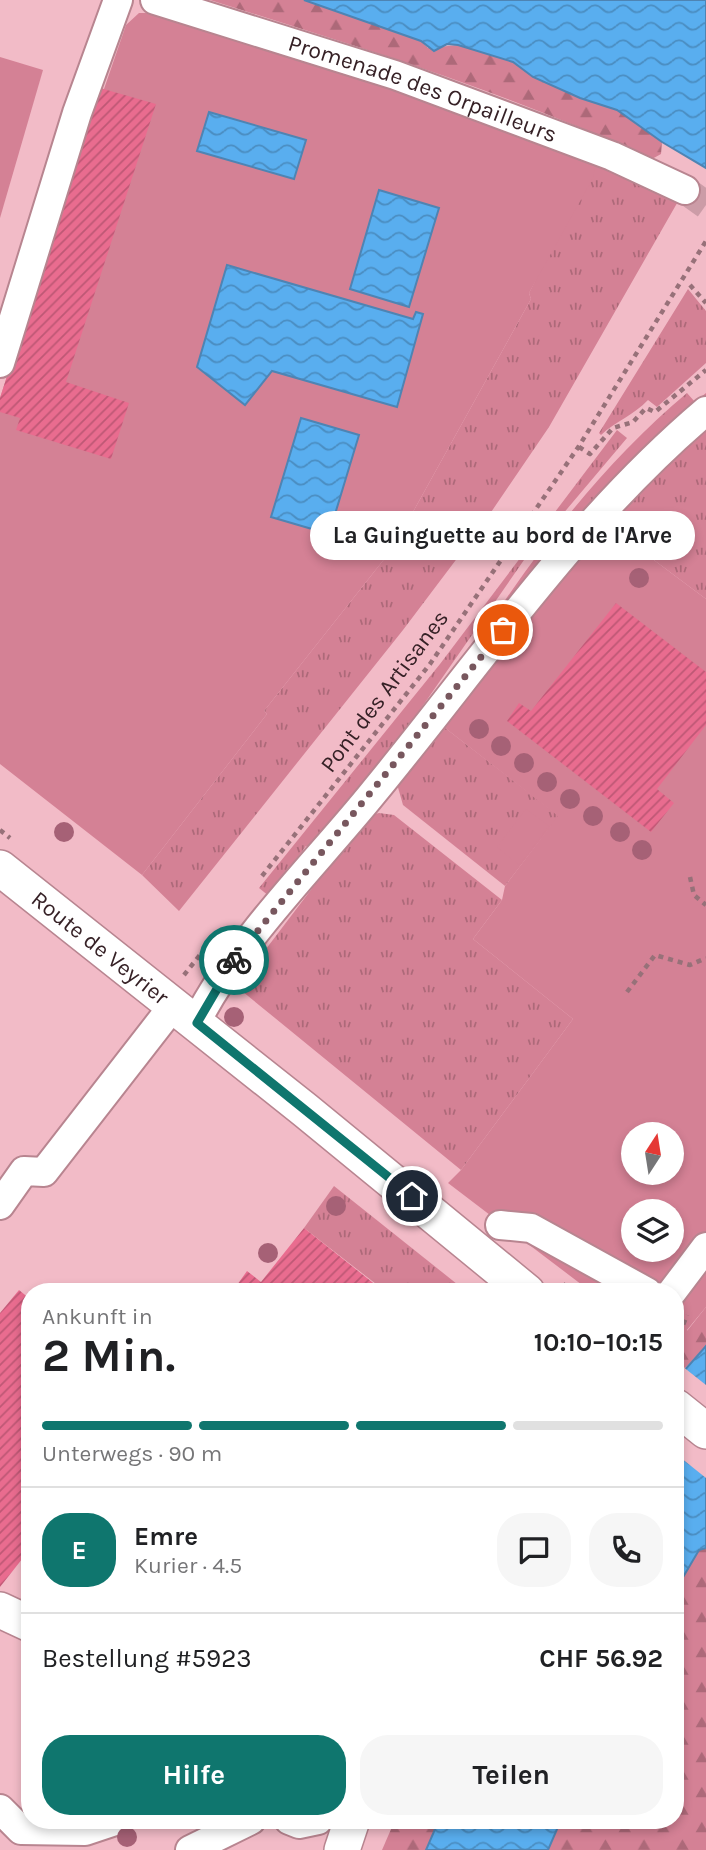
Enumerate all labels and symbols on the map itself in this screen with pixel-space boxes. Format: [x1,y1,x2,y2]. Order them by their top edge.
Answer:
street label: Promenade des Orpailleurs [285,30,561,148]
callout: La Guinguette au bord de l'Arve [310,511,696,560]
pin [473,600,533,660]
street label: Pont des Artisanes [315,605,454,778]
street label: Route de Veyrier [26,885,174,1011]
courier [199,925,269,995]
north arrow [621,1122,684,1185]
pin [382,1166,442,1226]

